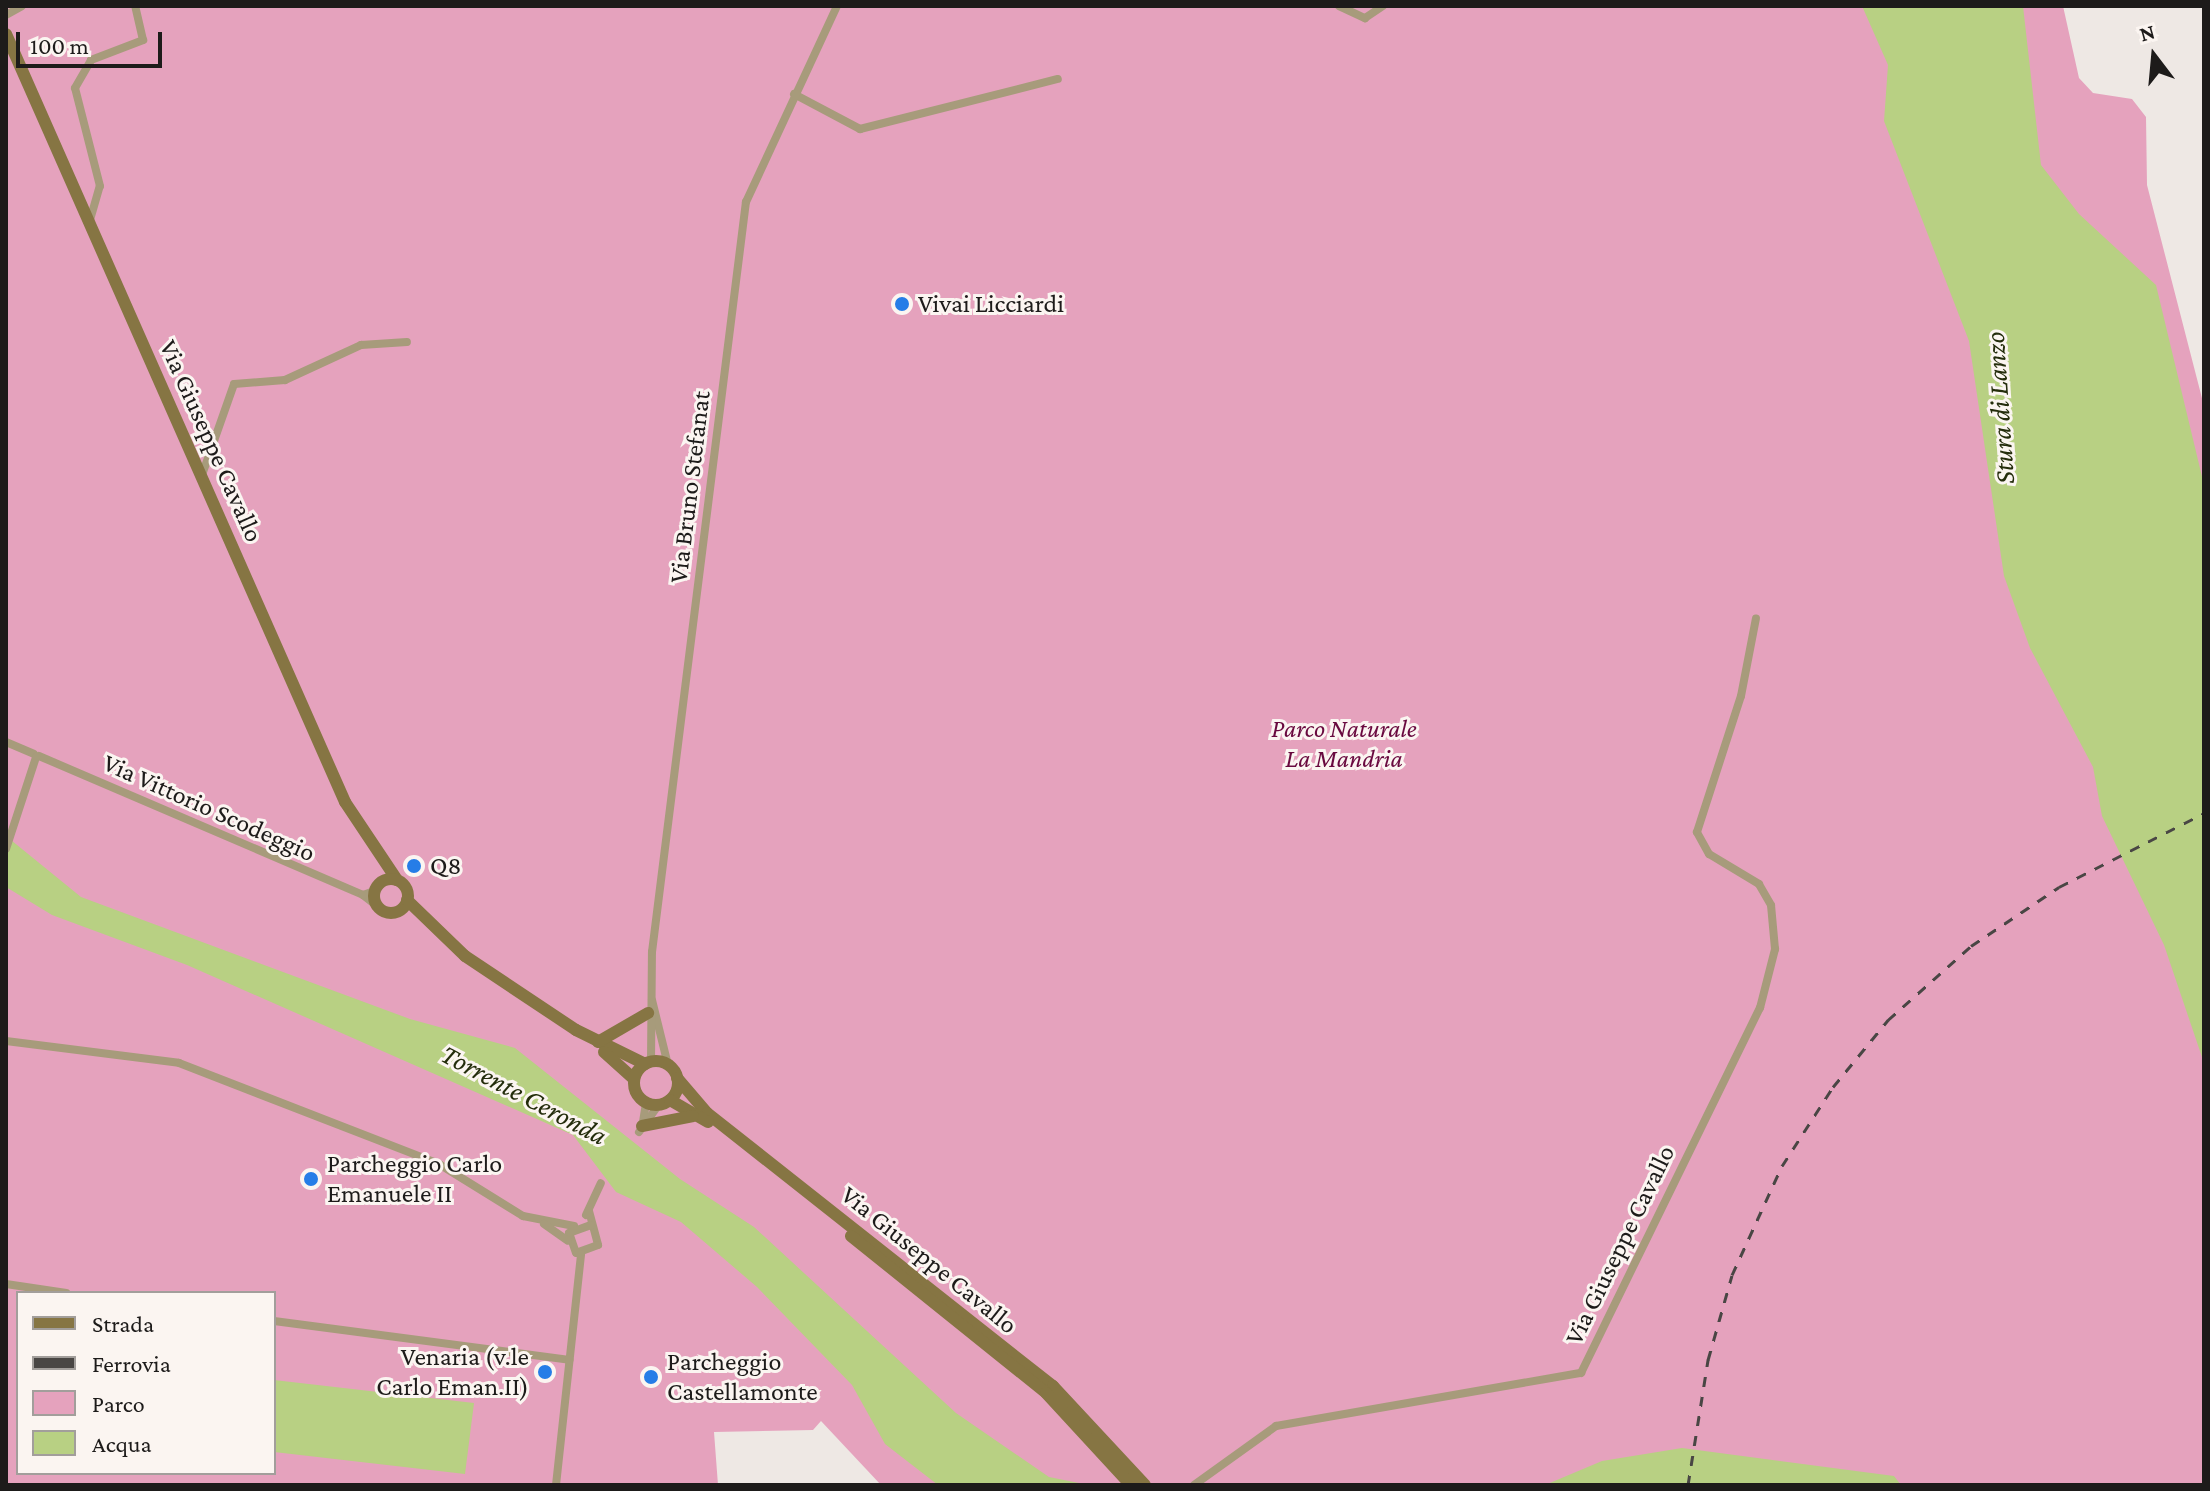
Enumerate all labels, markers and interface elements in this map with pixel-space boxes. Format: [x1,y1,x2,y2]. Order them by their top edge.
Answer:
scale bar [20,16,166,66]
north arrow [2114,16,2194,96]
text: N [2137,18,2158,47]
text: 100 m [30,32,89,59]
place label: Vivai Licciardi [918,288,1064,320]
marker: Vivai Licciardi [893,295,911,313]
water label: Stura di Lanzo [1978,331,2022,485]
street label: Via Giuseppe Cavallo [152,335,270,547]
street label: Via Bruno Stefanat [663,389,717,585]
park label: Parco Naturale La Mandria [1271,713,1417,774]
street label: Via Vittorio Scodeggio [98,747,320,869]
place label: Q8 [430,850,461,882]
marker: Q8 [405,857,423,875]
water label: Torrente Ceronda [435,1037,613,1153]
street label: Via Giuseppe Cavallo [1558,1140,1682,1350]
place label: Parcheggio Carlo Emanuele II [327,1148,502,1210]
marker: Parcheggio Carlo Emanuele II [302,1170,320,1188]
street label: Via Giuseppe Cavallo [835,1179,1023,1341]
legend [16,1291,276,1475]
text: Strada [92,1310,154,1337]
place label: Venaria (v.le Carlo Eman.II) [376,1341,529,1402]
place label: Parcheggio Castellamonte [667,1346,818,1408]
text: Ferrovia [92,1350,171,1377]
marker: Venaria (v.le Carlo Eman.II) [536,1363,554,1381]
marker: Parcheggio Castellamonte [642,1368,660,1386]
text: Parco [92,1390,145,1417]
text: Acqua [92,1430,152,1457]

